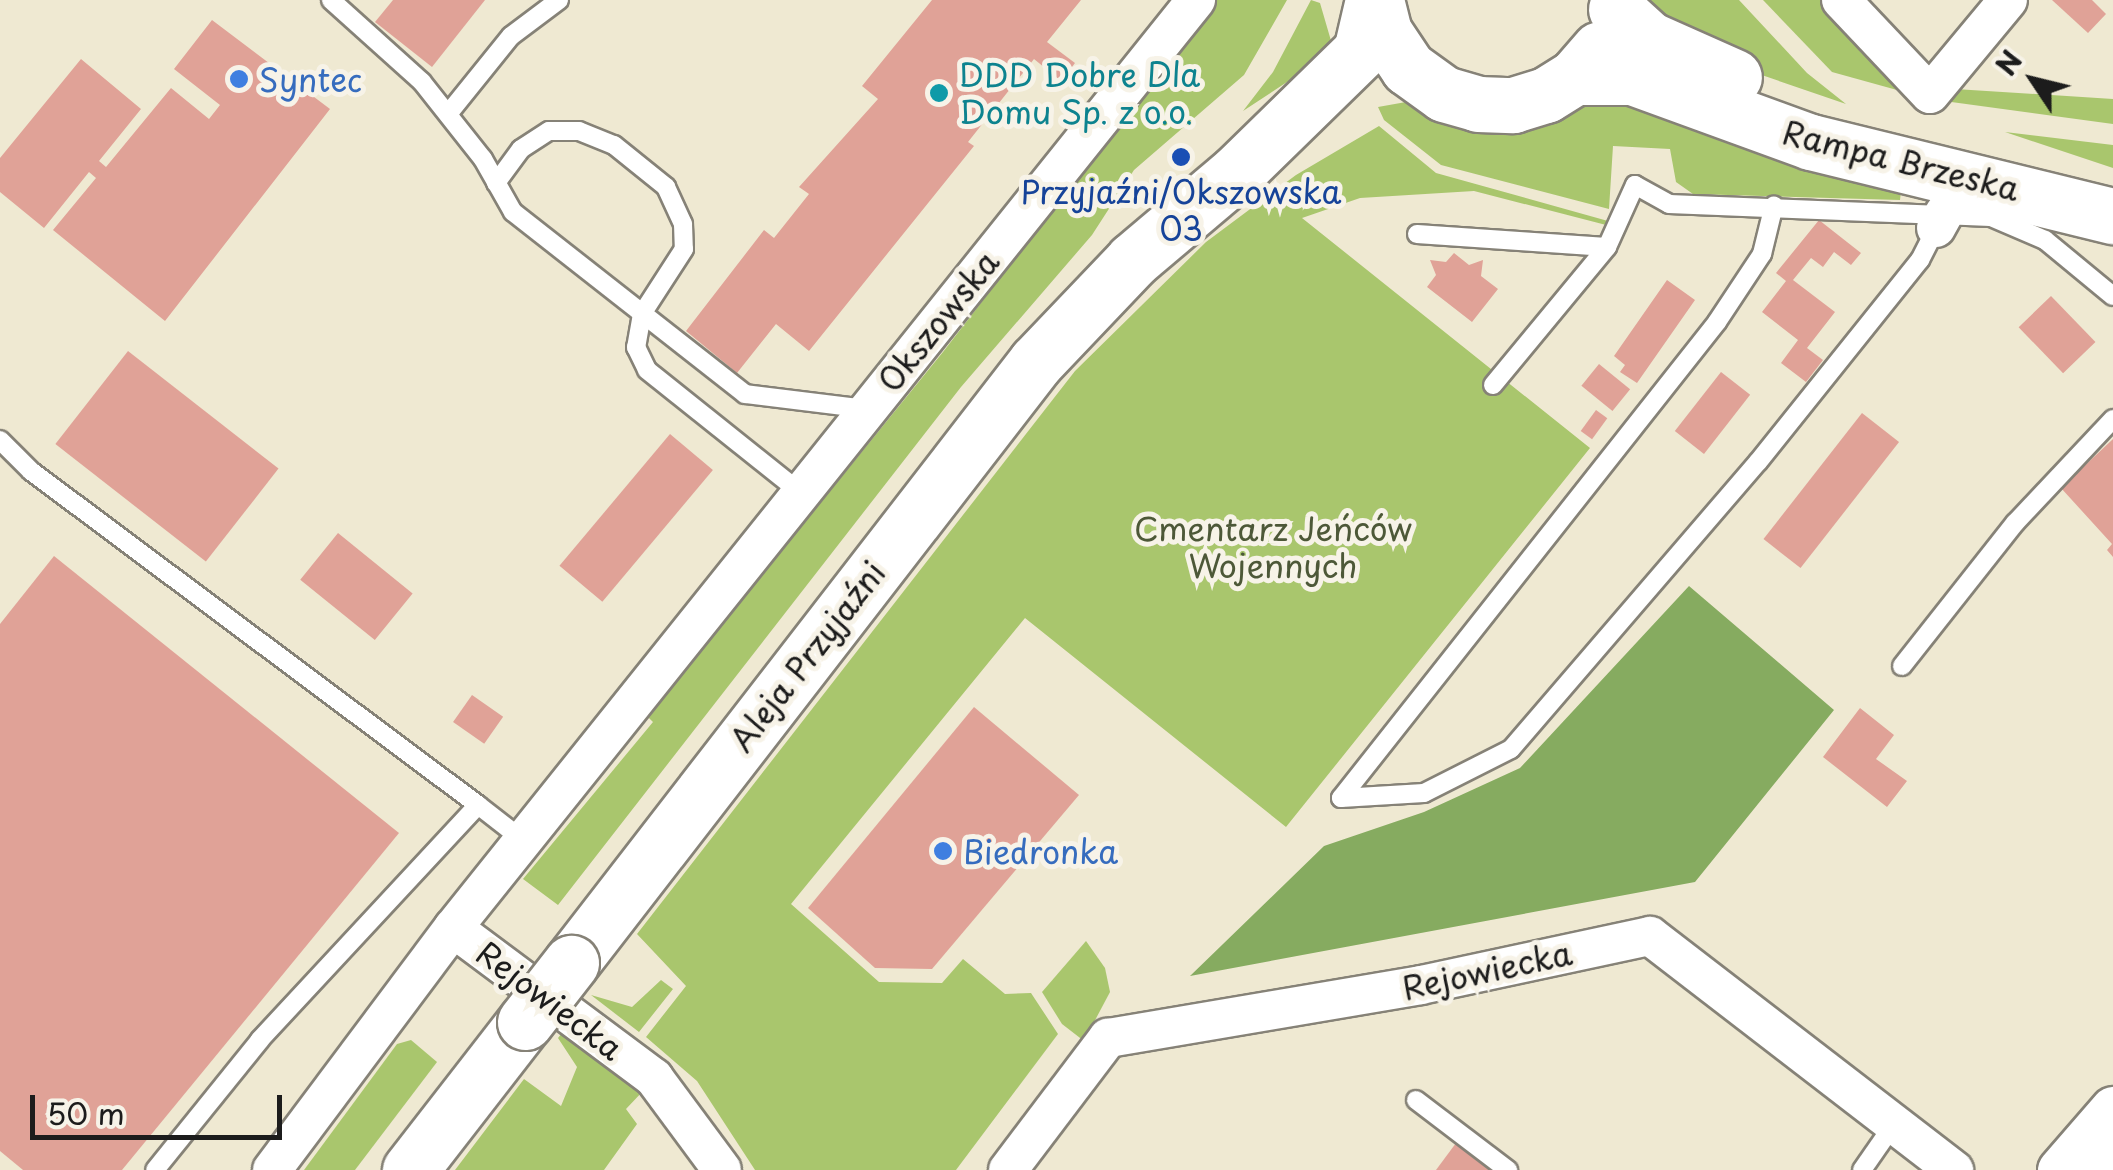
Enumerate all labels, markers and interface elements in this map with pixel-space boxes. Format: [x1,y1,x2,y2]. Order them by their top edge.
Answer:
north arrow [1983,30,2083,130]
text: N [1984,41,2032,84]
place label: DDD Dobre Dla Domu Sp. z o.o. [959,56,1206,131]
place label: Syntec [259,60,362,98]
marker: Syntec [228,68,250,90]
marker: DDD Dobre Dla Domu Sp. z o.o. [928,82,950,104]
street label: Rampa Brzeska [1778,112,2024,208]
marker: Przyjaźni/Okszowska 03 [1170,146,1192,168]
place label: Przyjaźni/Okszowska 03 [1021,173,1341,248]
street label: Okszowska [870,243,1006,399]
park label: Cmentarz Jeńców Wojennych [1134,510,1412,585]
street label: Aleja Przyjaźni [722,554,892,758]
place label: Biedronka [963,832,1118,870]
marker: Biedronka [932,840,954,862]
street label: Rejowiecka [470,933,630,1067]
street label: Rejowiecka [1399,933,1575,1007]
scale bar [35,1075,288,1137]
text: 50 m [47,1090,125,1135]

